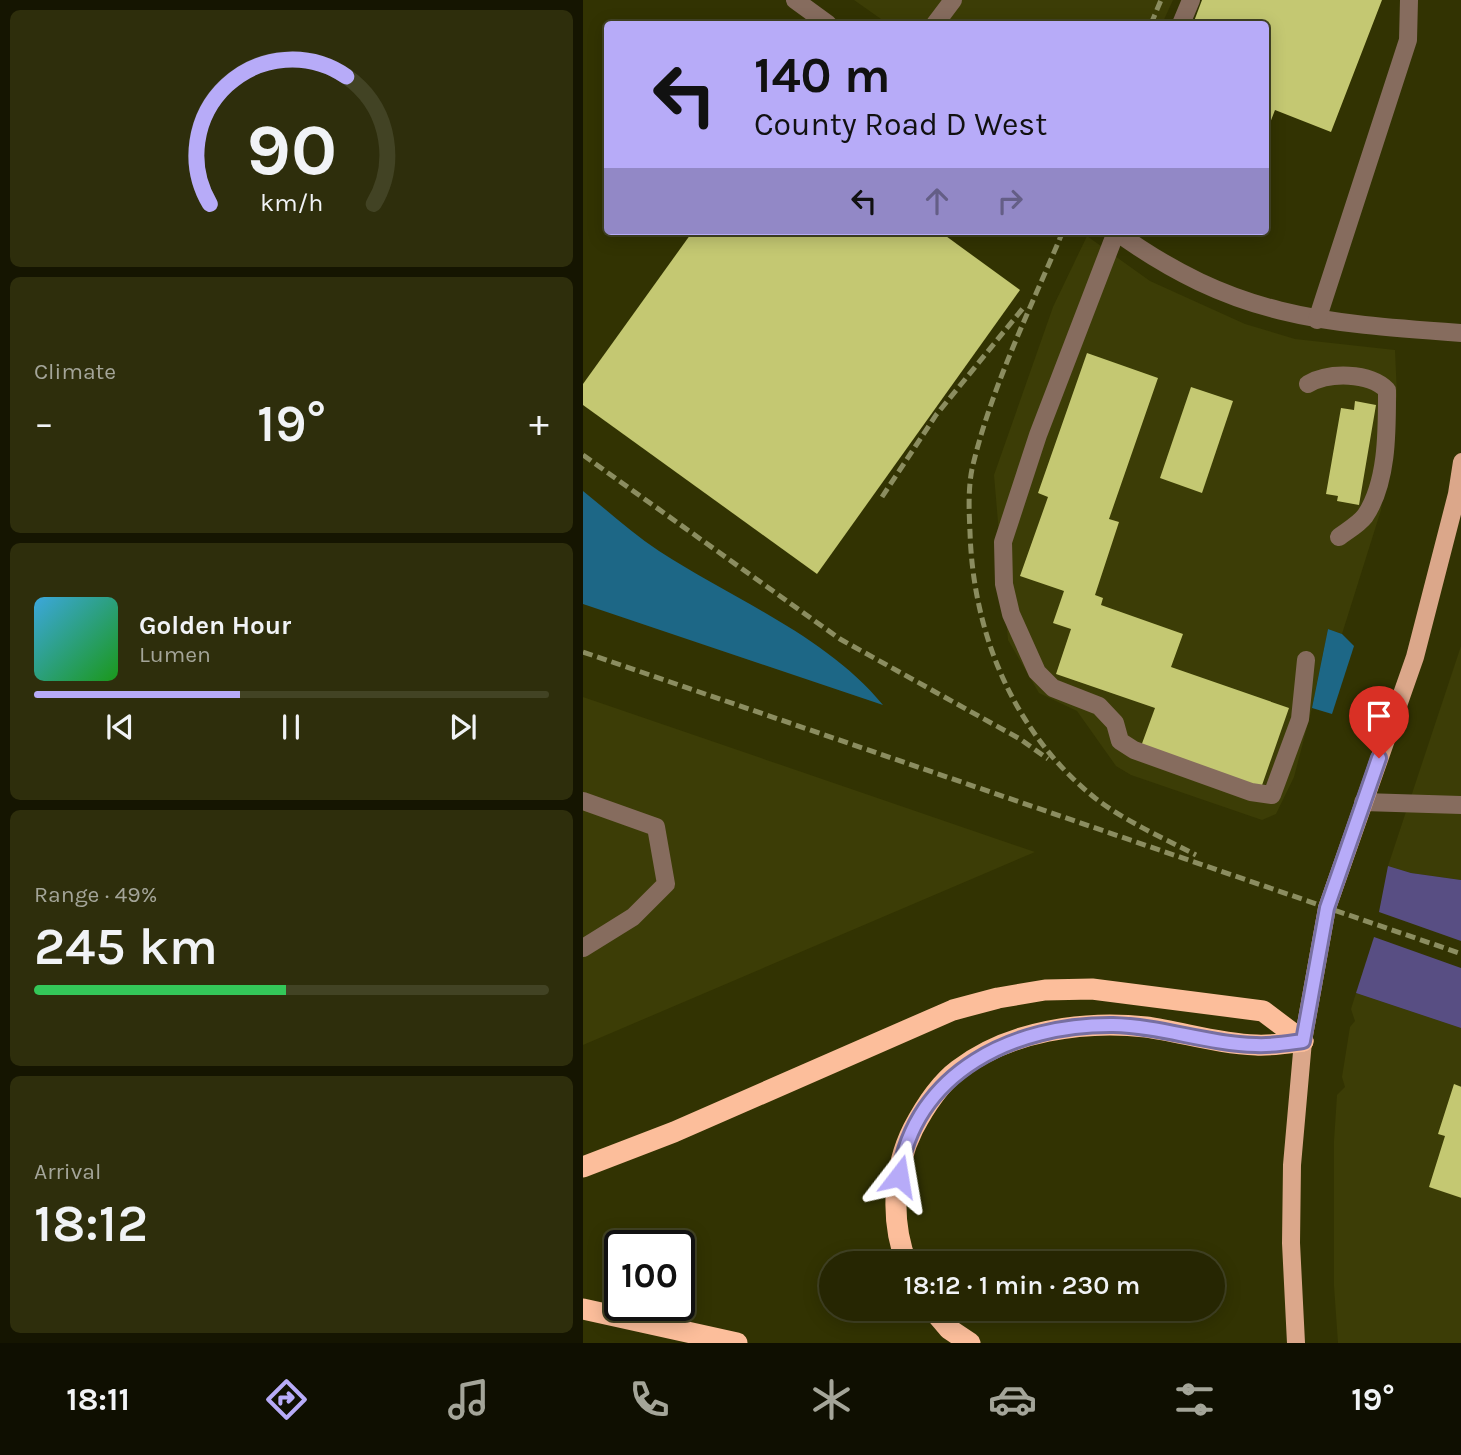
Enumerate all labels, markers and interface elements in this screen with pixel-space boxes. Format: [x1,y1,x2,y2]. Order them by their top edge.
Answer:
text: 140 m [754,47,891,104]
icon: left [639,49,730,140]
text: County Road D West [754,106,1047,143]
text: 90 [246,108,337,193]
icon: left [845,182,883,220]
icon: ahead [918,182,956,220]
icon: right [991,182,1029,220]
text: km/h [260,188,323,217]
text: Climate [34,358,116,385]
text: 19° [257,393,326,454]
text: − [34,401,54,446]
text: + [529,401,549,446]
text: Golden Hour [139,610,291,641]
text: Lumen [139,641,211,668]
pin [1349,686,1409,758]
icon: arrive [1360,697,1398,735]
icon: previous [101,708,139,746]
icon: pause [272,708,310,746]
icon: next [444,708,482,746]
text: Range · 49% [34,881,157,908]
text: 245 km [34,916,218,977]
position arrow [862,1139,936,1213]
text: Arrival [34,1158,101,1185]
text: 18:12 [34,1193,148,1254]
speed limit sign: 100 [604,1230,695,1321]
text: 18:12 · 1 min · 230 m [904,1270,1140,1301]
icon: directions [262,1375,311,1424]
icon: music [444,1375,493,1424]
icon: phone [625,1375,674,1424]
icon: climate [807,1375,856,1424]
icon: car [988,1375,1037,1424]
icon: filters [1170,1375,1219,1424]
text: 18:11 [66,1381,130,1418]
text: 19° [1351,1381,1395,1418]

